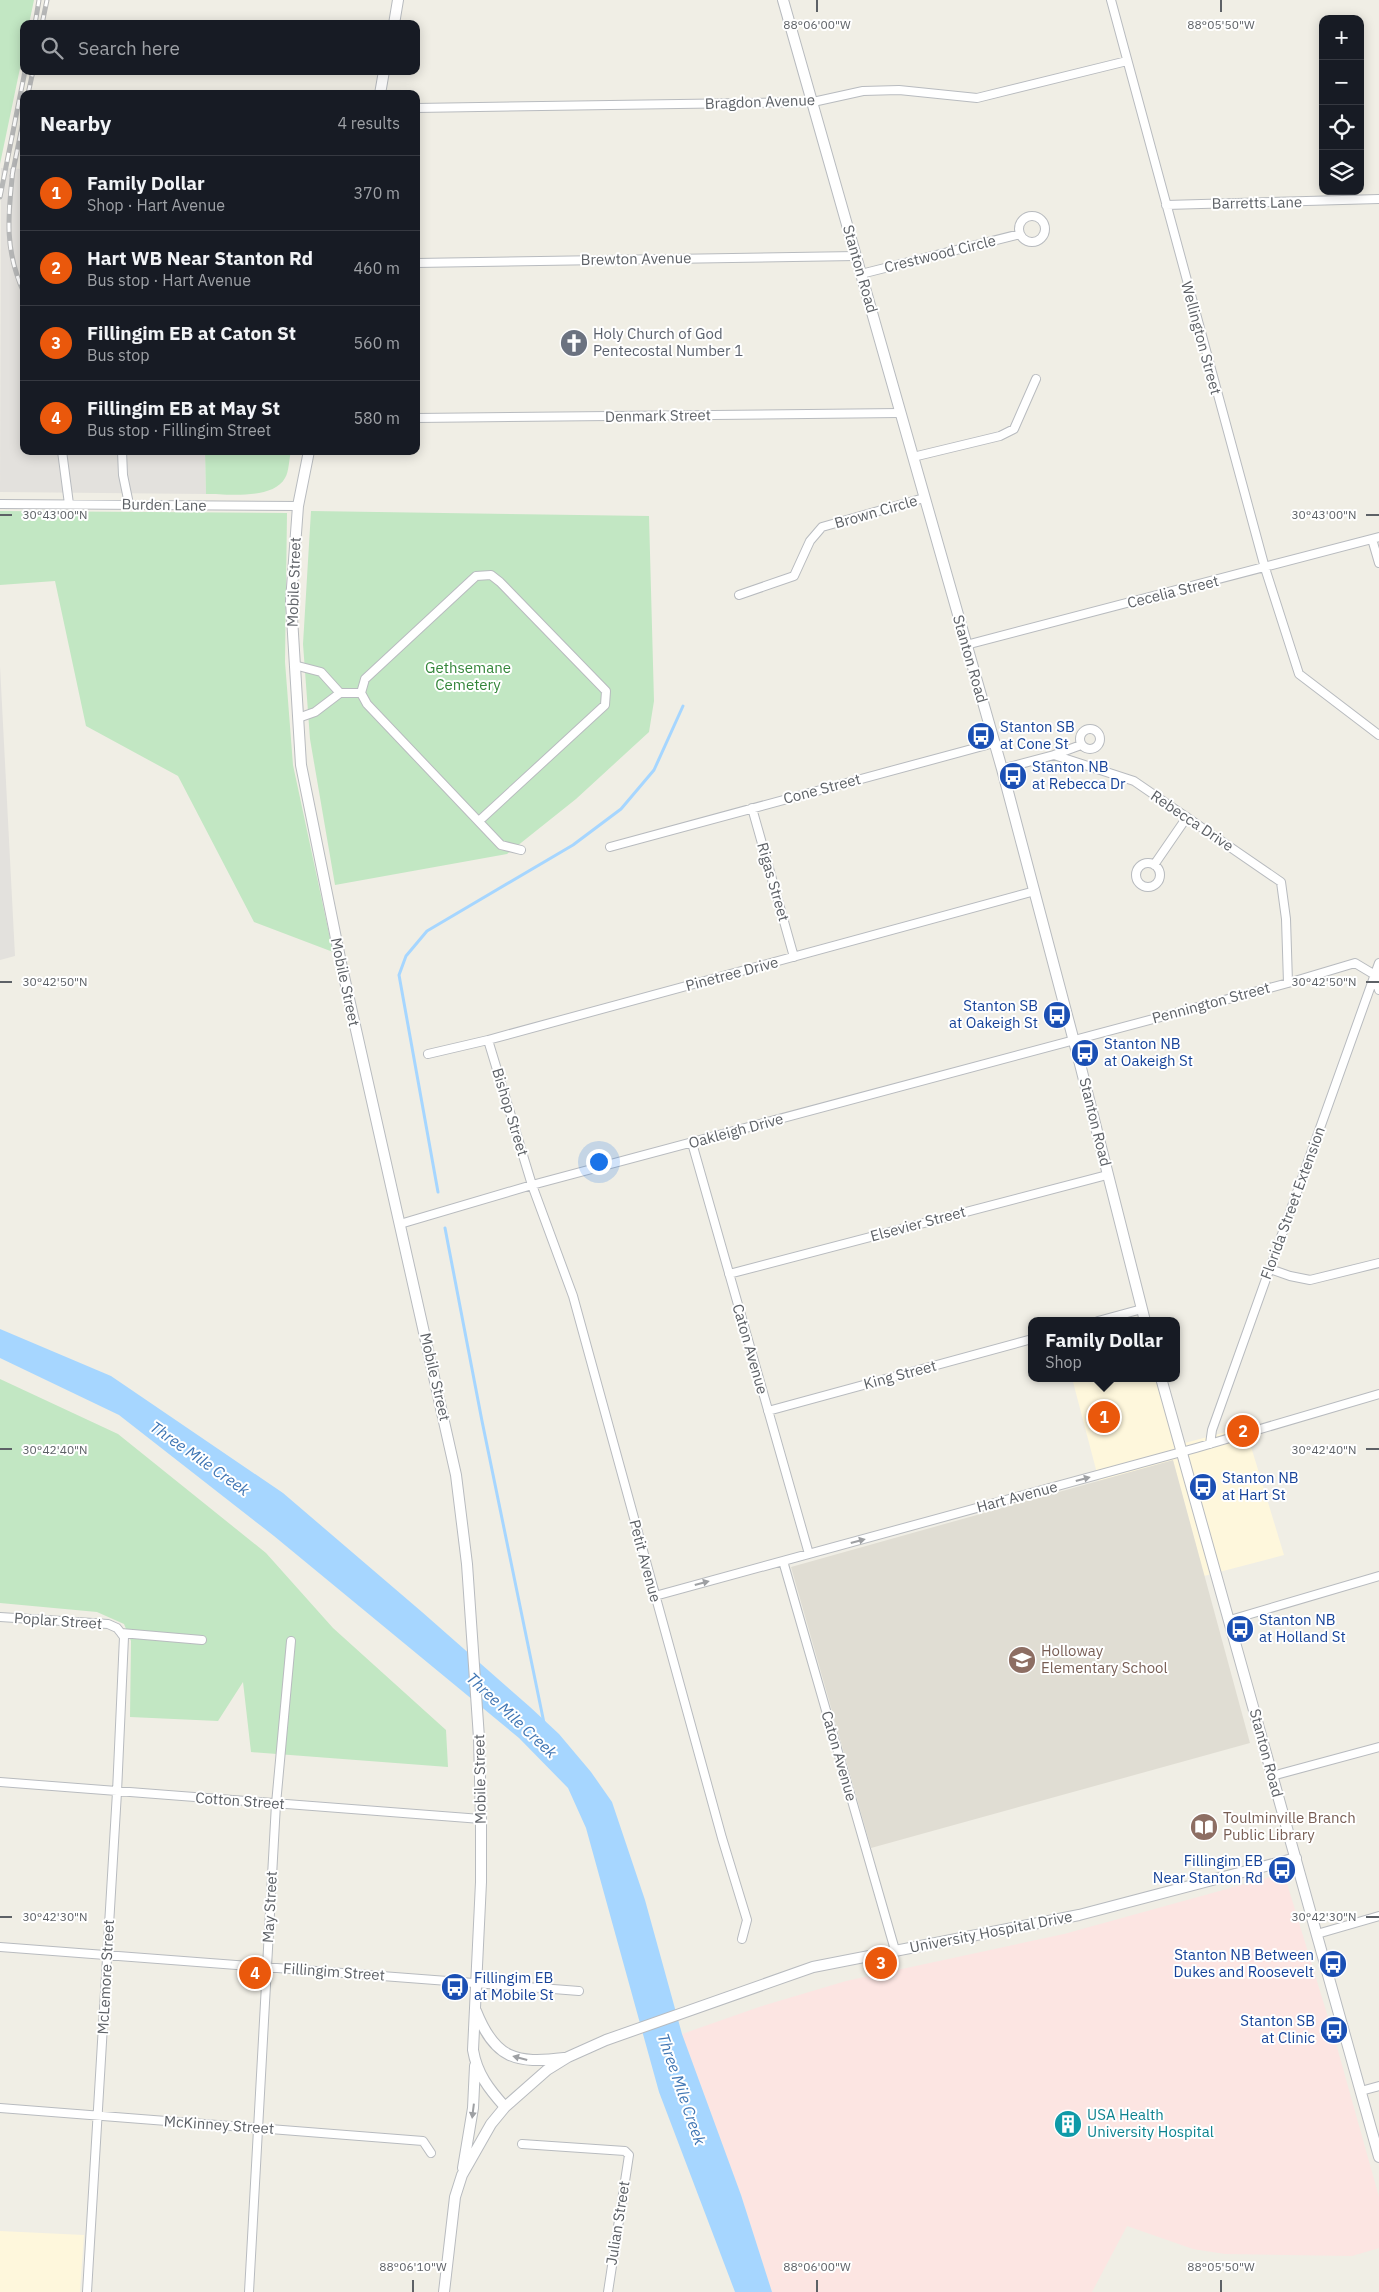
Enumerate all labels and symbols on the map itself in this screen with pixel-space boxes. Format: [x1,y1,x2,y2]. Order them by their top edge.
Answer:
text: 88°06'00"W [783,17,851,32]
text: 88°05'50"W [1187,17,1255,32]
street label: Bragdon Avenue [705,90,815,113]
street label: Barretts Lane [1212,192,1302,213]
street label: Stanton Road [839,223,882,315]
street label: Crestwood Circle [882,230,998,277]
street label: Brewton Avenue [581,248,691,269]
street label: Wellington Street [1177,279,1226,397]
place label: Holy Church of God Pentecostal Number 1 [593,324,743,360]
church icon: Holy Church of God Pentecostal Number 1 [559,328,589,358]
street label: Denmark Street [605,405,711,426]
street label: Brown Circle [832,491,920,532]
street label: Burden Lane [121,494,207,515]
text: 30°43'00"N [22,507,88,522]
text: 30°43'00"N [1291,507,1357,522]
street label: Mobile Street [282,537,305,627]
street label: Cecelia Street [1125,571,1221,612]
street label: Stanton Road [949,613,992,705]
park label: Gethsemane Cemetery [425,658,511,694]
place label: Stanton SB at Cone St [1000,717,1075,753]
bus stop icon: Stanton SB at Cone St [966,721,996,751]
place label: Stanton NB at Rebecca Dr [1032,757,1126,793]
bus stop icon: Stanton NB at Rebecca Dr [998,761,1028,791]
street label: Cone Street [781,769,863,808]
street label: Rebecca Drive [1147,786,1237,855]
street label: Rigas Street [753,840,794,924]
street label: Mobile Street [327,936,364,1028]
street label: Pinetree Drive [683,952,780,995]
text: 30°42'50"N [22,974,88,989]
text: 30°42'50"N [1291,974,1357,989]
street label: Pennington Street [1150,978,1272,1027]
place label: Stanton SB at Oakeigh St [949,996,1038,1032]
bus stop icon: Stanton SB at Oakeigh St [1042,1000,1072,1030]
place label: Stanton NB at Oakeigh St [1104,1034,1193,1070]
bus stop icon: Stanton NB at Oakeigh St [1070,1038,1100,1068]
street label: Bishop Street [488,1065,533,1158]
street label: Stanton Road [1075,1076,1116,1168]
street label: Oakleigh Drive [686,1109,785,1152]
street label: Florida Street Extension [1256,1124,1329,1282]
your location [586,1149,612,1175]
street label: Elsevier Street [868,1202,968,1245]
street label: Caton Avenue [729,1302,772,1396]
street label: Mobile Street [416,1331,455,1423]
street label: King Street [861,1356,938,1393]
pin: 1 [1088,1398,1120,1436]
pin: 2 [1227,1412,1259,1450]
water label: Three Mile Creek [146,1416,254,1500]
text: 30°42'40"N [22,1442,88,1457]
text: 30°42'40"N [1291,1442,1357,1457]
place label: Stanton NB at Hart St [1222,1468,1299,1504]
bus stop icon: Stanton NB at Hart St [1188,1472,1218,1502]
one-way arrow [1075,1475,1090,1483]
street label: Hart Avenue [974,1477,1059,1516]
street label: Petit Avenue [625,1517,666,1604]
one-way arrow [851,1536,866,1544]
one-way arrow [694,1579,709,1587]
street label: Poplar Street [13,1608,103,1633]
place label: Stanton NB at Holland St [1259,1610,1346,1646]
bus stop icon: Stanton NB at Holland St [1225,1614,1255,1644]
place label: Holloway Elementary School [1041,1641,1168,1677]
school or university icon: Holloway Elementary School [1007,1645,1037,1675]
water label: Three Mile Creek [462,1668,562,1763]
street label: Stanton Road [1246,1707,1287,1799]
street label: Caton Avenue [818,1709,861,1803]
street label: Mobile Street [469,1734,490,1824]
street label: Cotton Street [195,1788,285,1813]
place label: Toulminville Branch Public Library [1223,1808,1356,1844]
library icon: Toulminville Branch Public Library [1189,1812,1219,1842]
place label: Fillingim EB Near Stanton Rd [1153,1851,1263,1887]
bus stop icon: Fillingim EB Near Stanton Rd [1267,1855,1297,1885]
street label: May Street [258,1870,281,1944]
street label: University Hospital Drive [908,1906,1074,1957]
text: 30°42'30"N [22,1909,88,1924]
text: 30°42'30"N [1291,1909,1357,1924]
street label: McLemore Street [93,1919,118,2035]
pin: 3 [865,1944,897,1982]
place label: Stanton NB Between Dukes and Roosevelt [1174,1945,1314,1981]
bus stop icon: Stanton NB Between Dukes and Roosevelt [1318,1949,1348,1979]
pin: 4 [239,1954,271,1992]
street label: Fillingim Street [283,1958,386,1985]
place label: Fillingim EB at Mobile St [474,1968,554,2004]
bus stop icon: Fillingim EB at Mobile St [440,1972,470,2002]
place label: Stanton SB at Clinic [1240,2011,1315,2047]
bus stop icon: Stanton SB at Clinic [1319,2015,1349,2045]
water label: Three Mile Creek [654,2031,711,2148]
one-way arrow [512,2054,527,2062]
one-way arrow [468,2103,476,2119]
place label: USA Health University Hospital [1087,2105,1214,2141]
building icon: USA Health University Hospital [1053,2109,1083,2139]
street label: McKinney Street [163,2111,275,2138]
street label: Julian Street [601,2179,634,2266]
text: 88°06'10"W [379,2259,447,2274]
text: 88°06'00"W [783,2259,851,2274]
text: 88°05'50"W [1187,2259,1255,2274]

